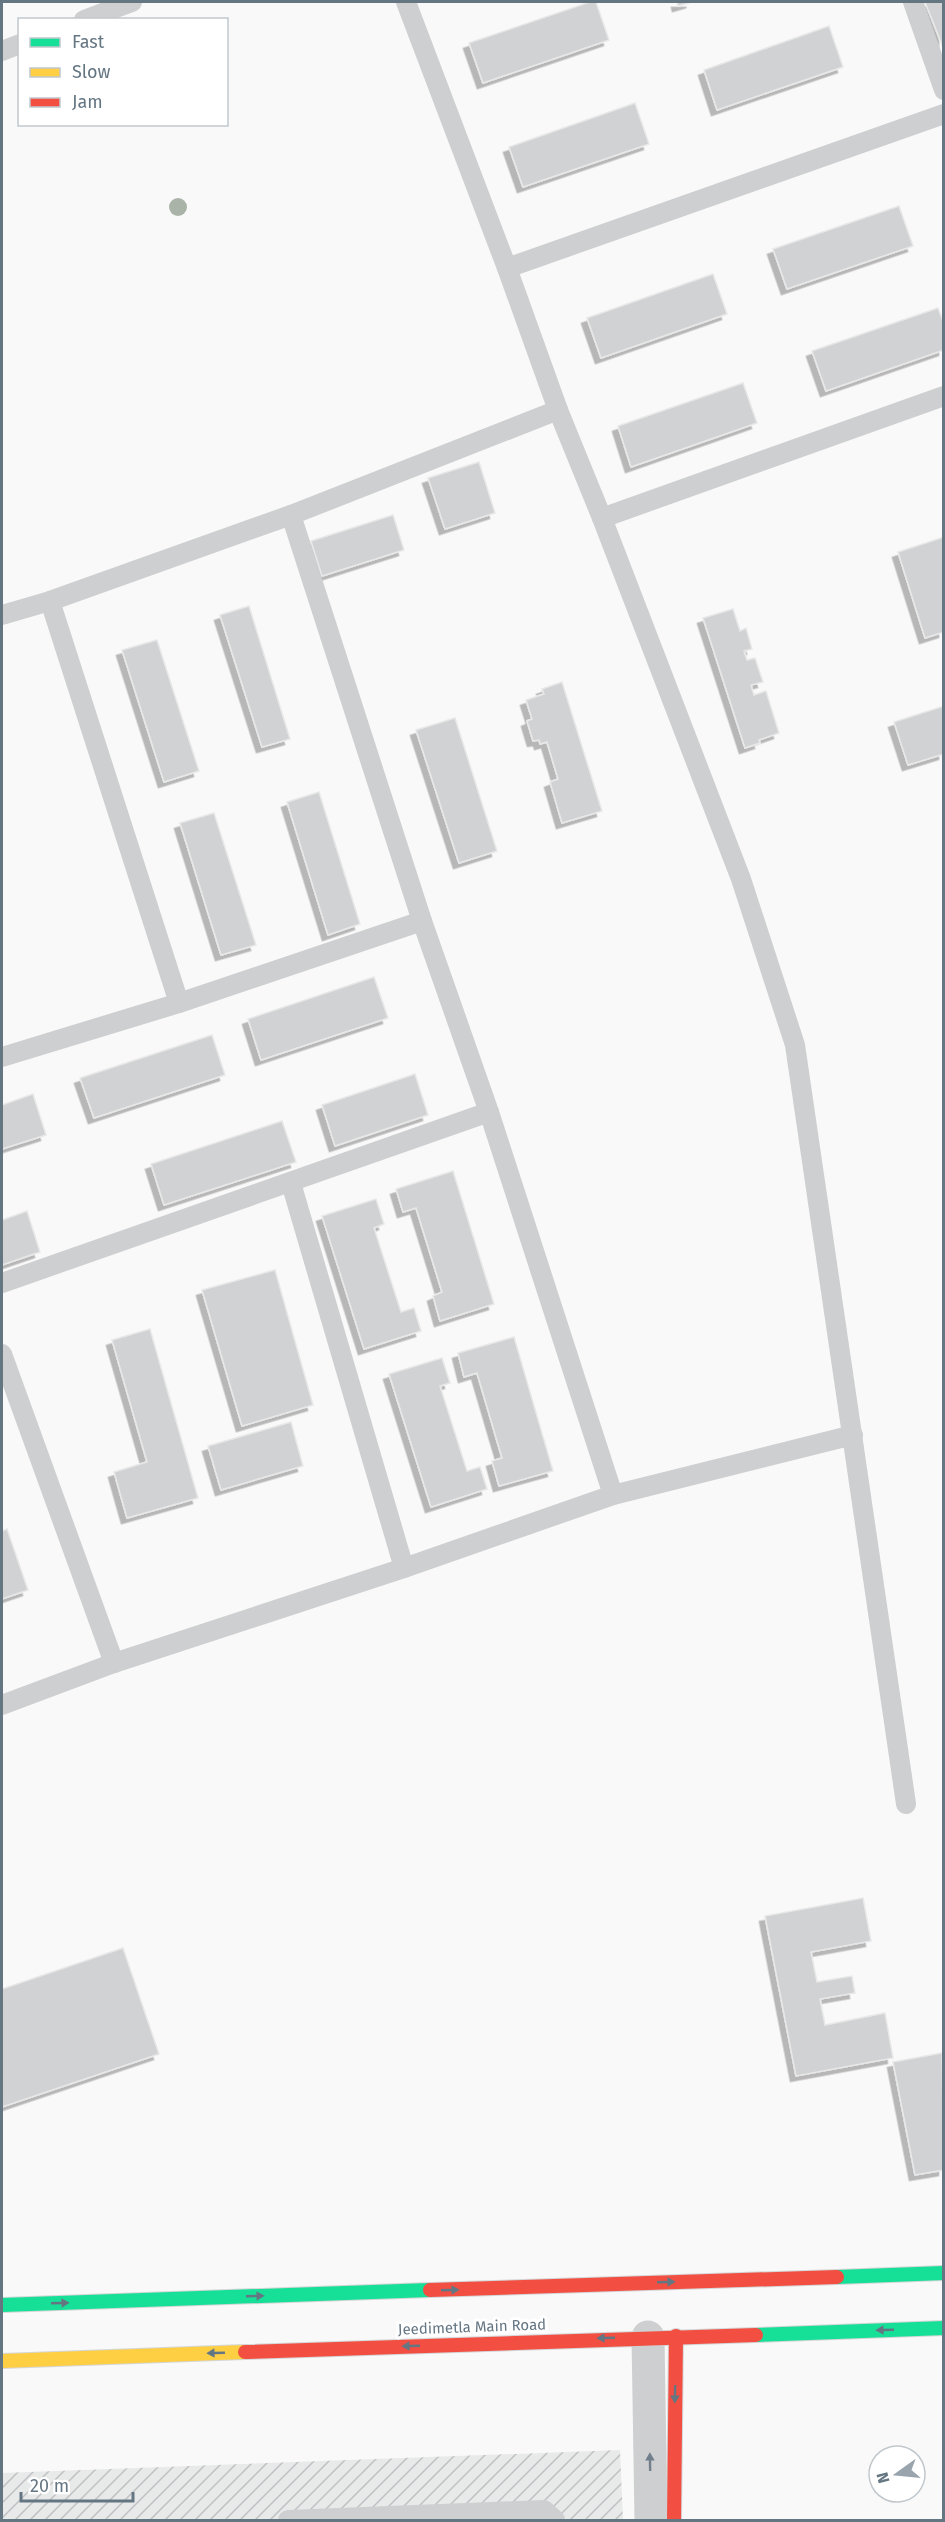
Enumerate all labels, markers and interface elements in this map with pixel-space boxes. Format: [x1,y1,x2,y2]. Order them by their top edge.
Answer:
legend [18,18,228,126]
text: Fast [72,31,105,53]
text: Slow [72,61,111,83]
text: Jam [72,91,103,113]
one-way arrow [656,2278,675,2287]
one-way arrow [440,2285,459,2294]
one-way arrow [245,2292,264,2301]
one-way arrow [50,2298,69,2308]
street label: Jeedimetla Main Road [398,2315,546,2339]
one-way arrow [876,2325,895,2334]
one-way arrow [597,2334,616,2343]
one-way arrow [402,2341,421,2350]
one-way arrow [207,2348,226,2358]
one-way arrow [670,2385,680,2404]
north arrow [867,2444,927,2504]
one-way arrow [645,2453,654,2472]
scale bar [21,2465,134,2503]
text: N [872,2470,894,2485]
text: 20 m [30,2475,69,2497]

